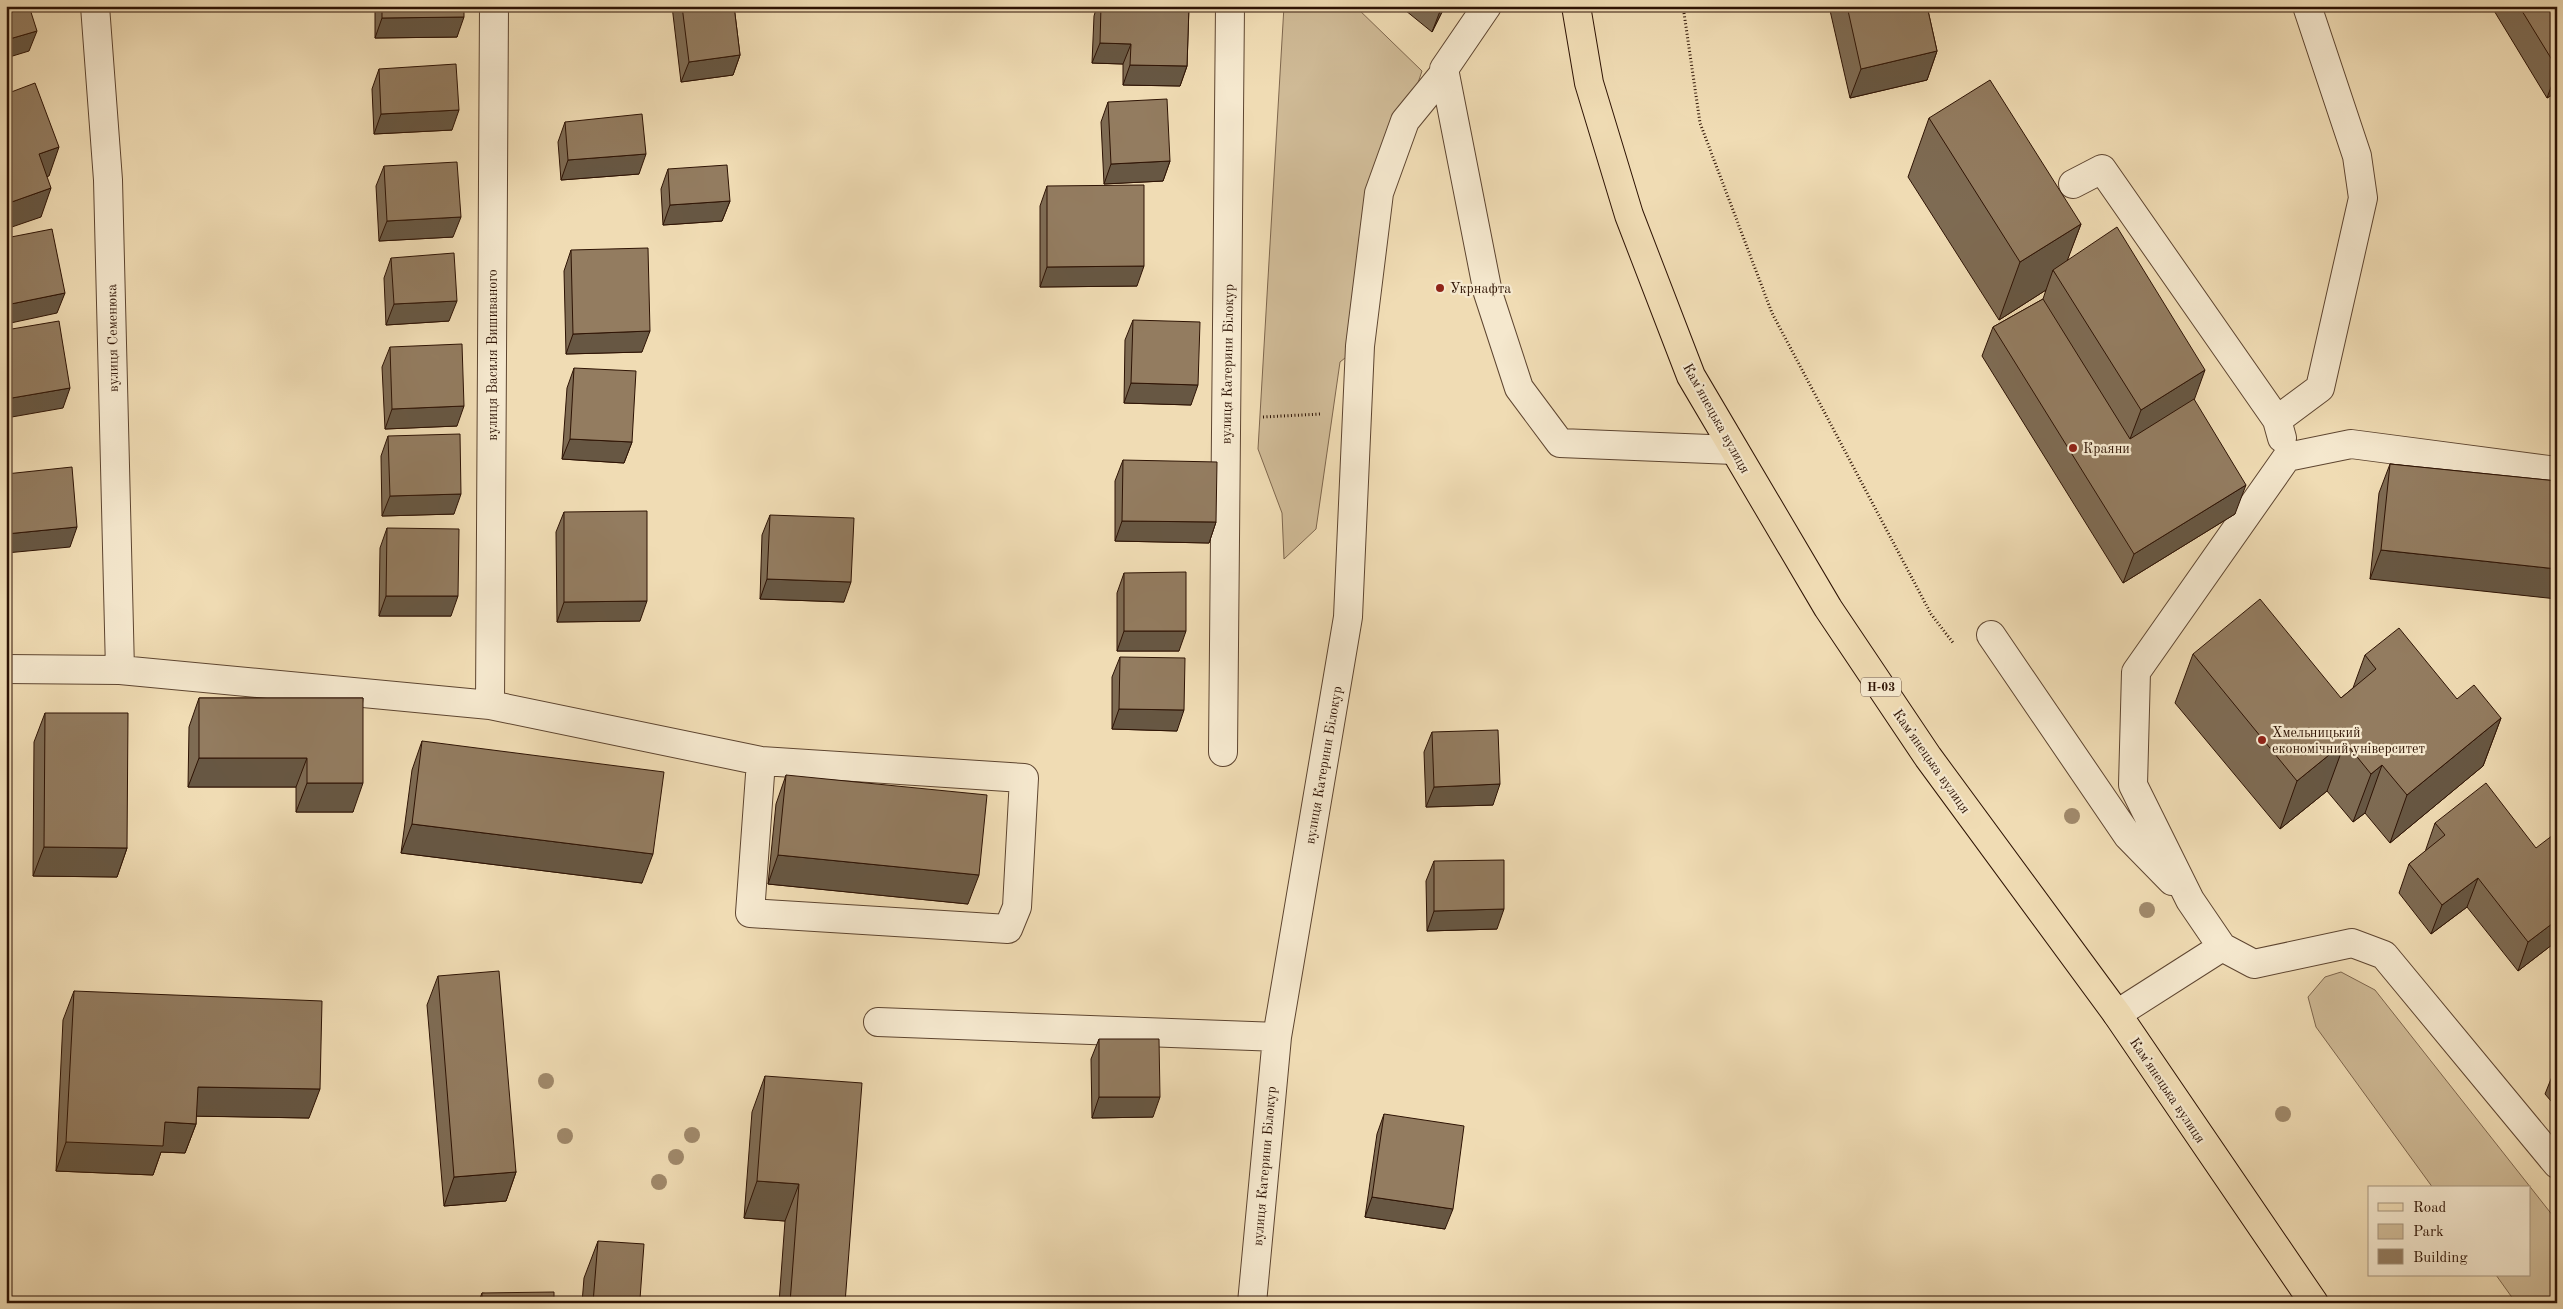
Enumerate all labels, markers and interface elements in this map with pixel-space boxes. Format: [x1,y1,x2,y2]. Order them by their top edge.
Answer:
street label: вулиця Василя Вишиваного [486,269,500,441]
marker: Укрнафта [1434,282,1446,294]
place label: Укрнафта [1450,282,1511,297]
street label: вулиця Семенюка [105,284,121,392]
street label: вулиця Катерини Білокур [1220,284,1236,444]
street label: Камʼянецька вулиця [1680,361,1752,476]
marker: Краяни [2067,442,2079,454]
place label: Краяни [2083,442,2130,456]
road number: Н-03 [1861,678,1901,696]
street label: вулиця Катерини Білокур [1303,685,1345,845]
street label: Камʼянецька вулиця [1890,707,1972,816]
place label: Хмельницький економічний університет [2272,726,2425,756]
marker: Хмельницький економічний університет [2256,734,2268,746]
street label: Камʼянецька вулиця [2127,1035,2208,1146]
street label: вулиця Катерини Білокур [1251,1086,1279,1247]
legend [2368,1186,2530,1276]
text: Road [2413,1201,2447,1216]
text: Park [2413,1225,2444,1240]
text: Building [2413,1251,2468,1266]

